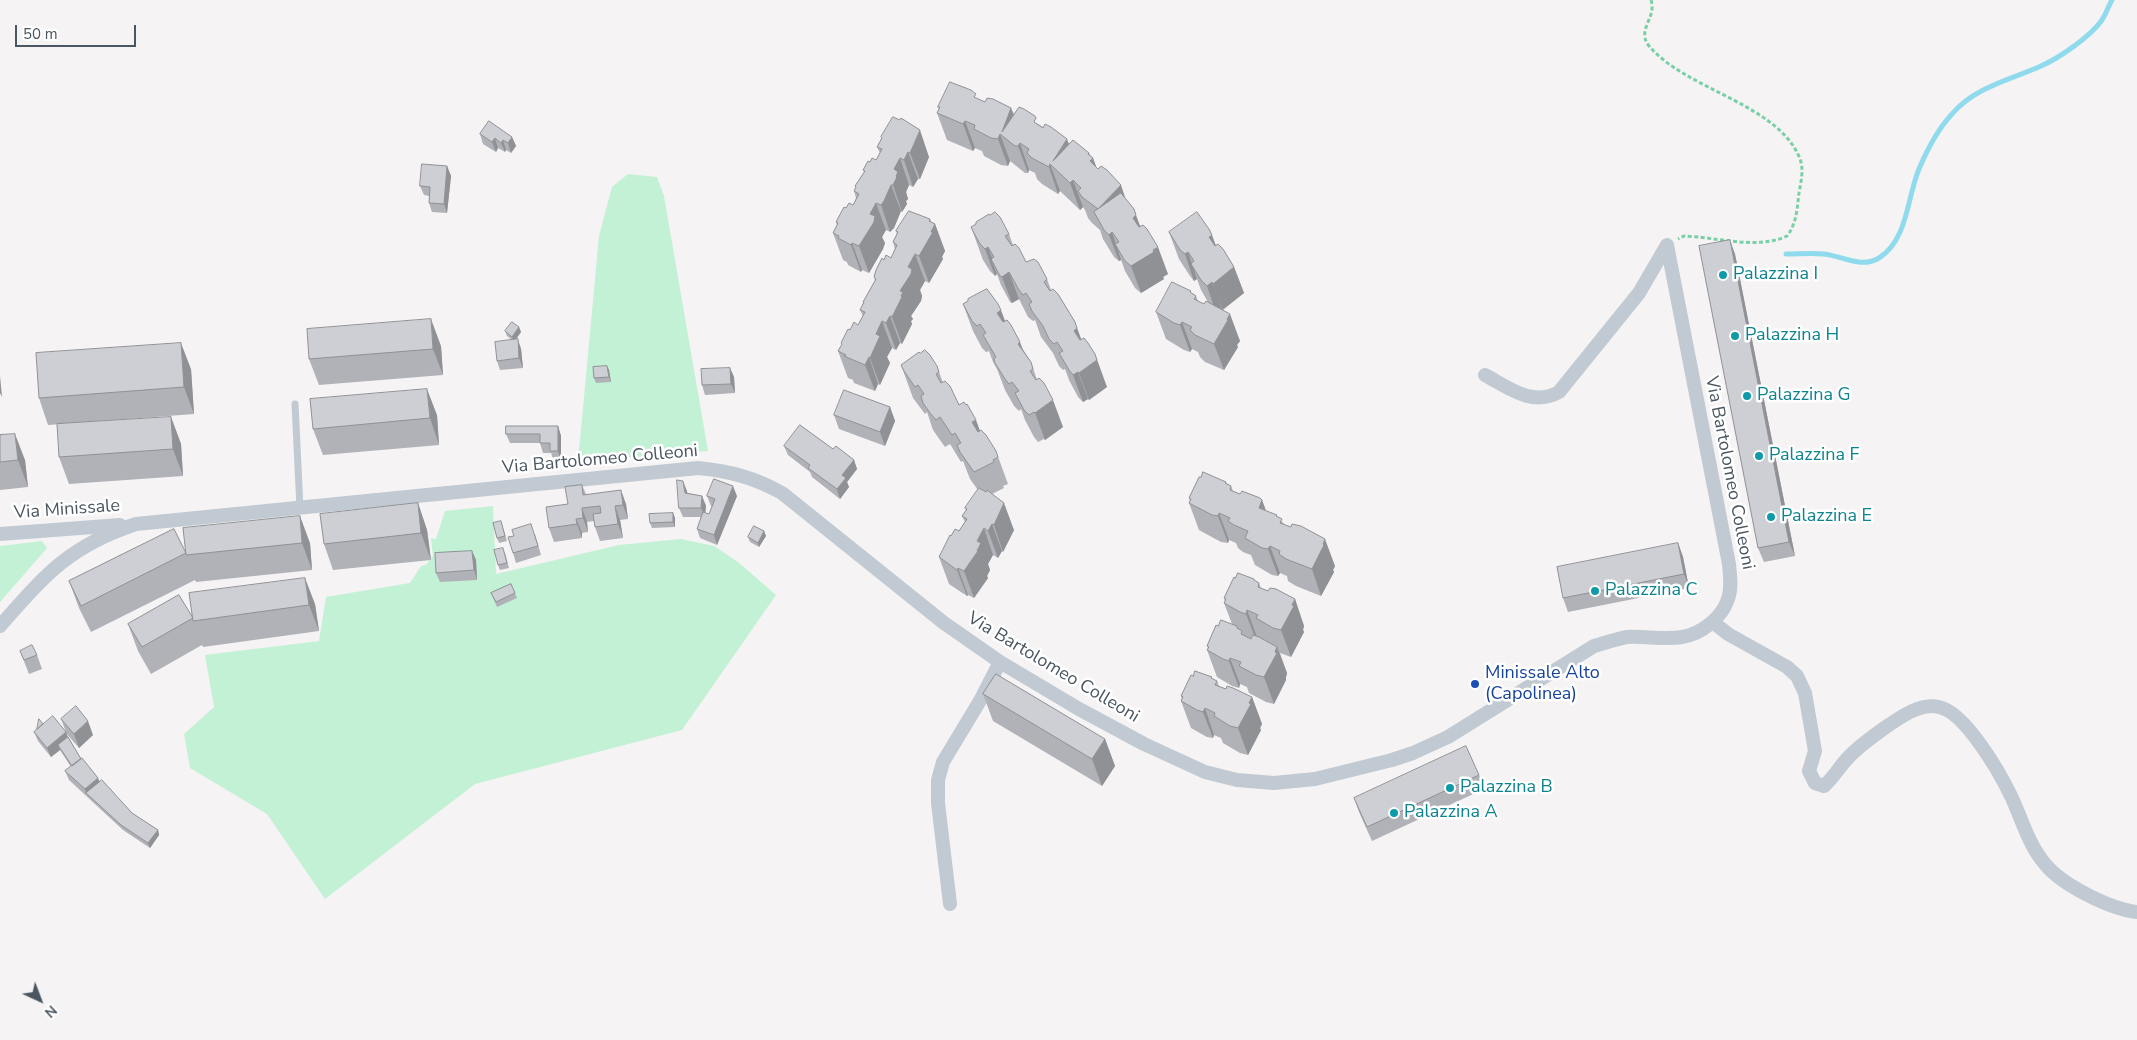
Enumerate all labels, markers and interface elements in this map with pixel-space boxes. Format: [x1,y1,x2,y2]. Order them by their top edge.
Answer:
scale bar [18,15,139,47]
text: 50 m [23,24,58,44]
place label: Palazzina I [1733,264,1818,286]
marker: Palazzina I [1717,269,1729,281]
place label: Palazzina H [1745,325,1839,347]
marker: Palazzina H [1729,330,1741,342]
street label: Via Bartolomeo Colleoni [1700,374,1758,572]
place label: Palazzina G [1757,385,1851,407]
marker: Palazzina G [1741,390,1753,402]
street label: Via Bartolomeo Colleoni [501,441,699,479]
place label: Palazzina F [1769,445,1859,467]
marker: Palazzina F [1753,450,1765,462]
street label: Via Minissale [13,496,121,524]
place label: Palazzina E [1781,506,1872,528]
marker: Palazzina E [1765,511,1777,523]
place label: Palazzina C [1605,580,1698,602]
marker: Palazzina C [1589,585,1601,597]
street label: Via Bartolomeo Colleoni [963,608,1143,728]
place label: Minissale Alto (Capolinea) [1485,663,1600,706]
marker: Minissale Alto (Capolinea) [1469,678,1481,690]
place label: Palazzina B [1460,777,1553,799]
marker: Palazzina B [1444,782,1456,794]
place label: Palazzina A [1404,802,1498,824]
marker: Palazzina A [1388,807,1400,819]
north arrow [15,975,65,1025]
text: N [40,1001,61,1022]

